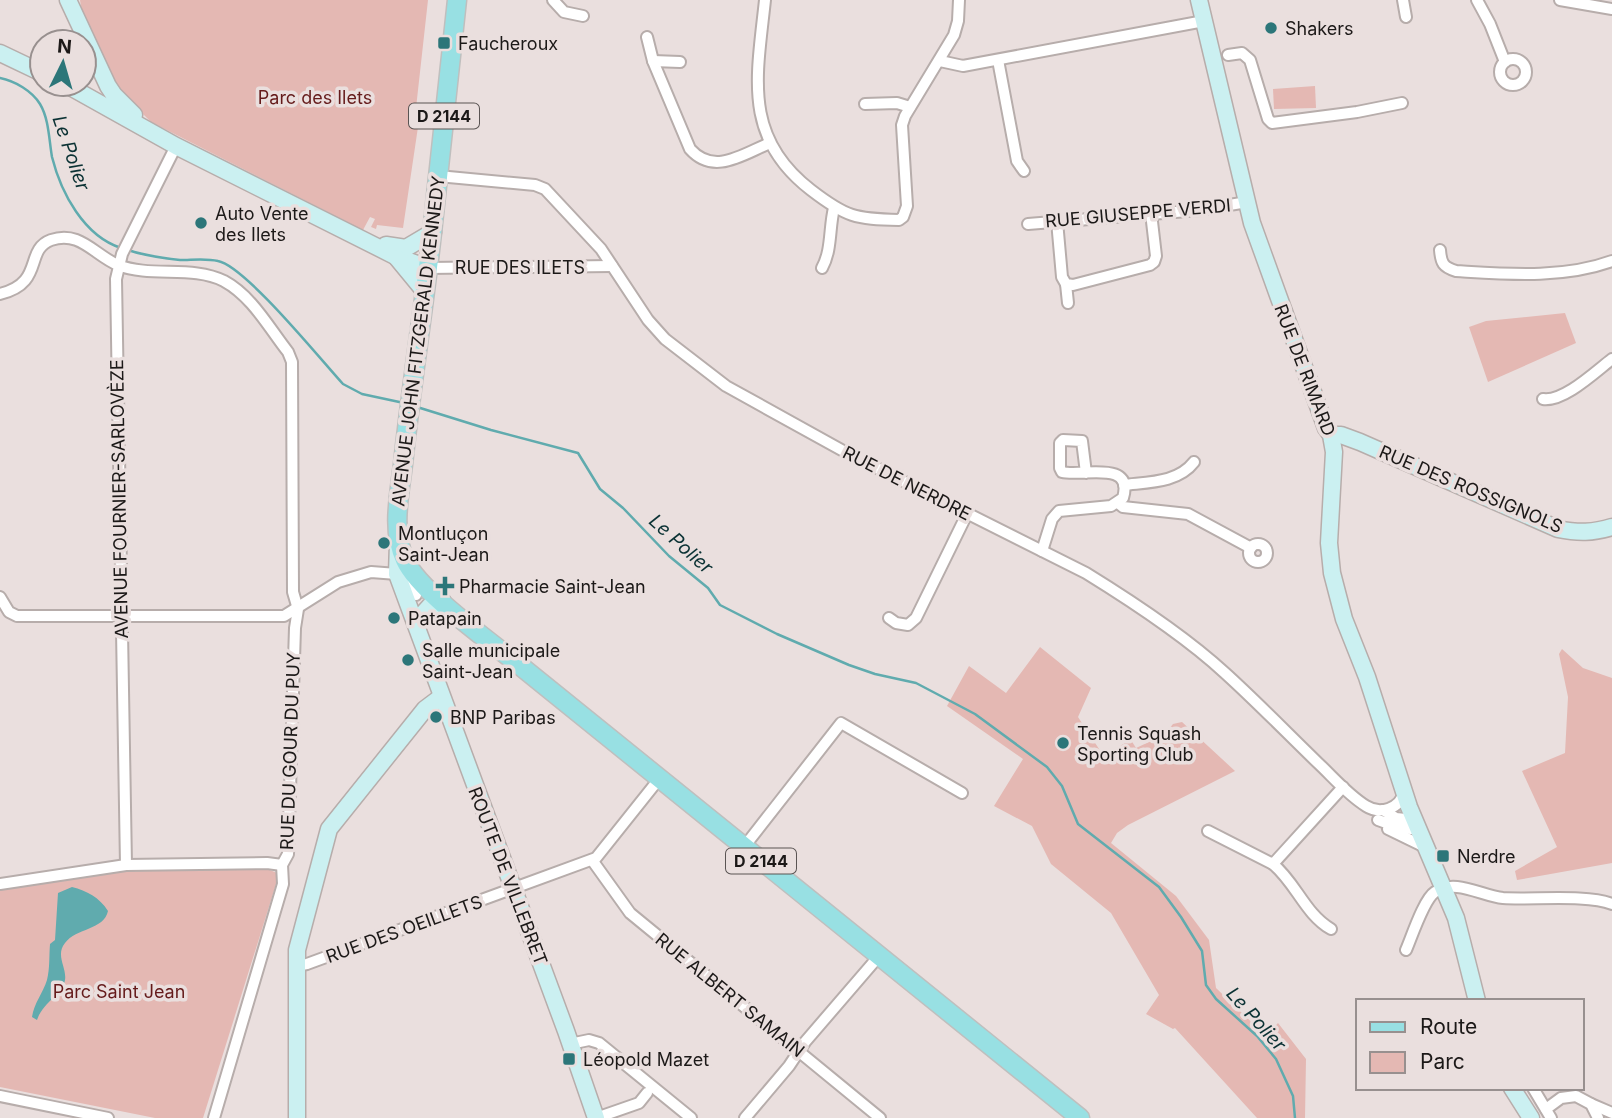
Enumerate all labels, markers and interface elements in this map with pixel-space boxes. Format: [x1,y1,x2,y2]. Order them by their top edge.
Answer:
place label: Shakers [1285,18,1354,39]
marker: Shakers [1263,20,1279,36]
north arrow [28,28,98,98]
place label: Faucheroux [458,33,558,54]
text: N [56,34,73,59]
marker: Faucheroux [436,35,452,51]
park label: Parc des Ilets [258,87,372,108]
road number: D 2144 [409,104,479,128]
water label: Le Polier [47,112,95,194]
street label: AVENUE JOHN FITZGERALD KENNEDY [387,174,449,508]
street label: RUE GIUSEPPE VERDI [1044,194,1232,232]
place label: Auto Vente des Ilets [215,203,308,245]
marker: Auto Vente des Ilets [193,215,209,231]
street label: RUE DES ILETS [455,257,585,278]
street label: RUE DE RIMARD [1270,301,1340,439]
street label: AVENUE FOURNIER-SARLOVÈZE [105,359,132,639]
street label: RUE DES ROSSIGNOLS [1376,441,1566,537]
street label: RUE DE NERDRE [839,442,975,524]
water label: Le Polier [644,509,718,579]
place label: Montluçon Saint-Jean [398,523,489,565]
marker: Montluçon Saint-Jean [376,535,392,551]
place label: Pharmacie Saint-Jean [459,576,646,597]
marker: Pharmacie Saint-Jean [437,578,453,594]
place label: Patapain [408,608,482,629]
marker: Patapain [386,610,402,626]
place label: Salle municipale Saint-Jean [422,640,560,682]
street label: RUE DU GOUR DU PUY [276,652,304,850]
marker: Salle municipale Saint-Jean [400,652,416,668]
place label: BNP Paribas [450,707,556,728]
marker: BNP Paribas [428,709,444,725]
place label: Tennis Squash Sporting Club [1077,723,1201,765]
marker: Tennis Squash Sporting Club [1055,735,1071,751]
street label: ROUTE DE VILLEBRET [464,784,552,968]
place label: Nerdre [1457,846,1516,867]
road number: D 2144 [726,848,796,874]
marker: Nerdre [1435,848,1451,864]
street label: RUE DES OEILLETS [323,891,485,967]
street label: RUE ALBERT SAMAIN [651,929,809,1061]
park label: Parc Saint Jean [53,981,185,1002]
water label: Le Polier [1221,982,1291,1056]
legend [1356,999,1584,1090]
text: Route [1420,1014,1477,1039]
place label: Léopold Mazet [583,1049,709,1070]
text: Parc [1420,1049,1465,1074]
marker: Léopold Mazet [561,1051,577,1067]

